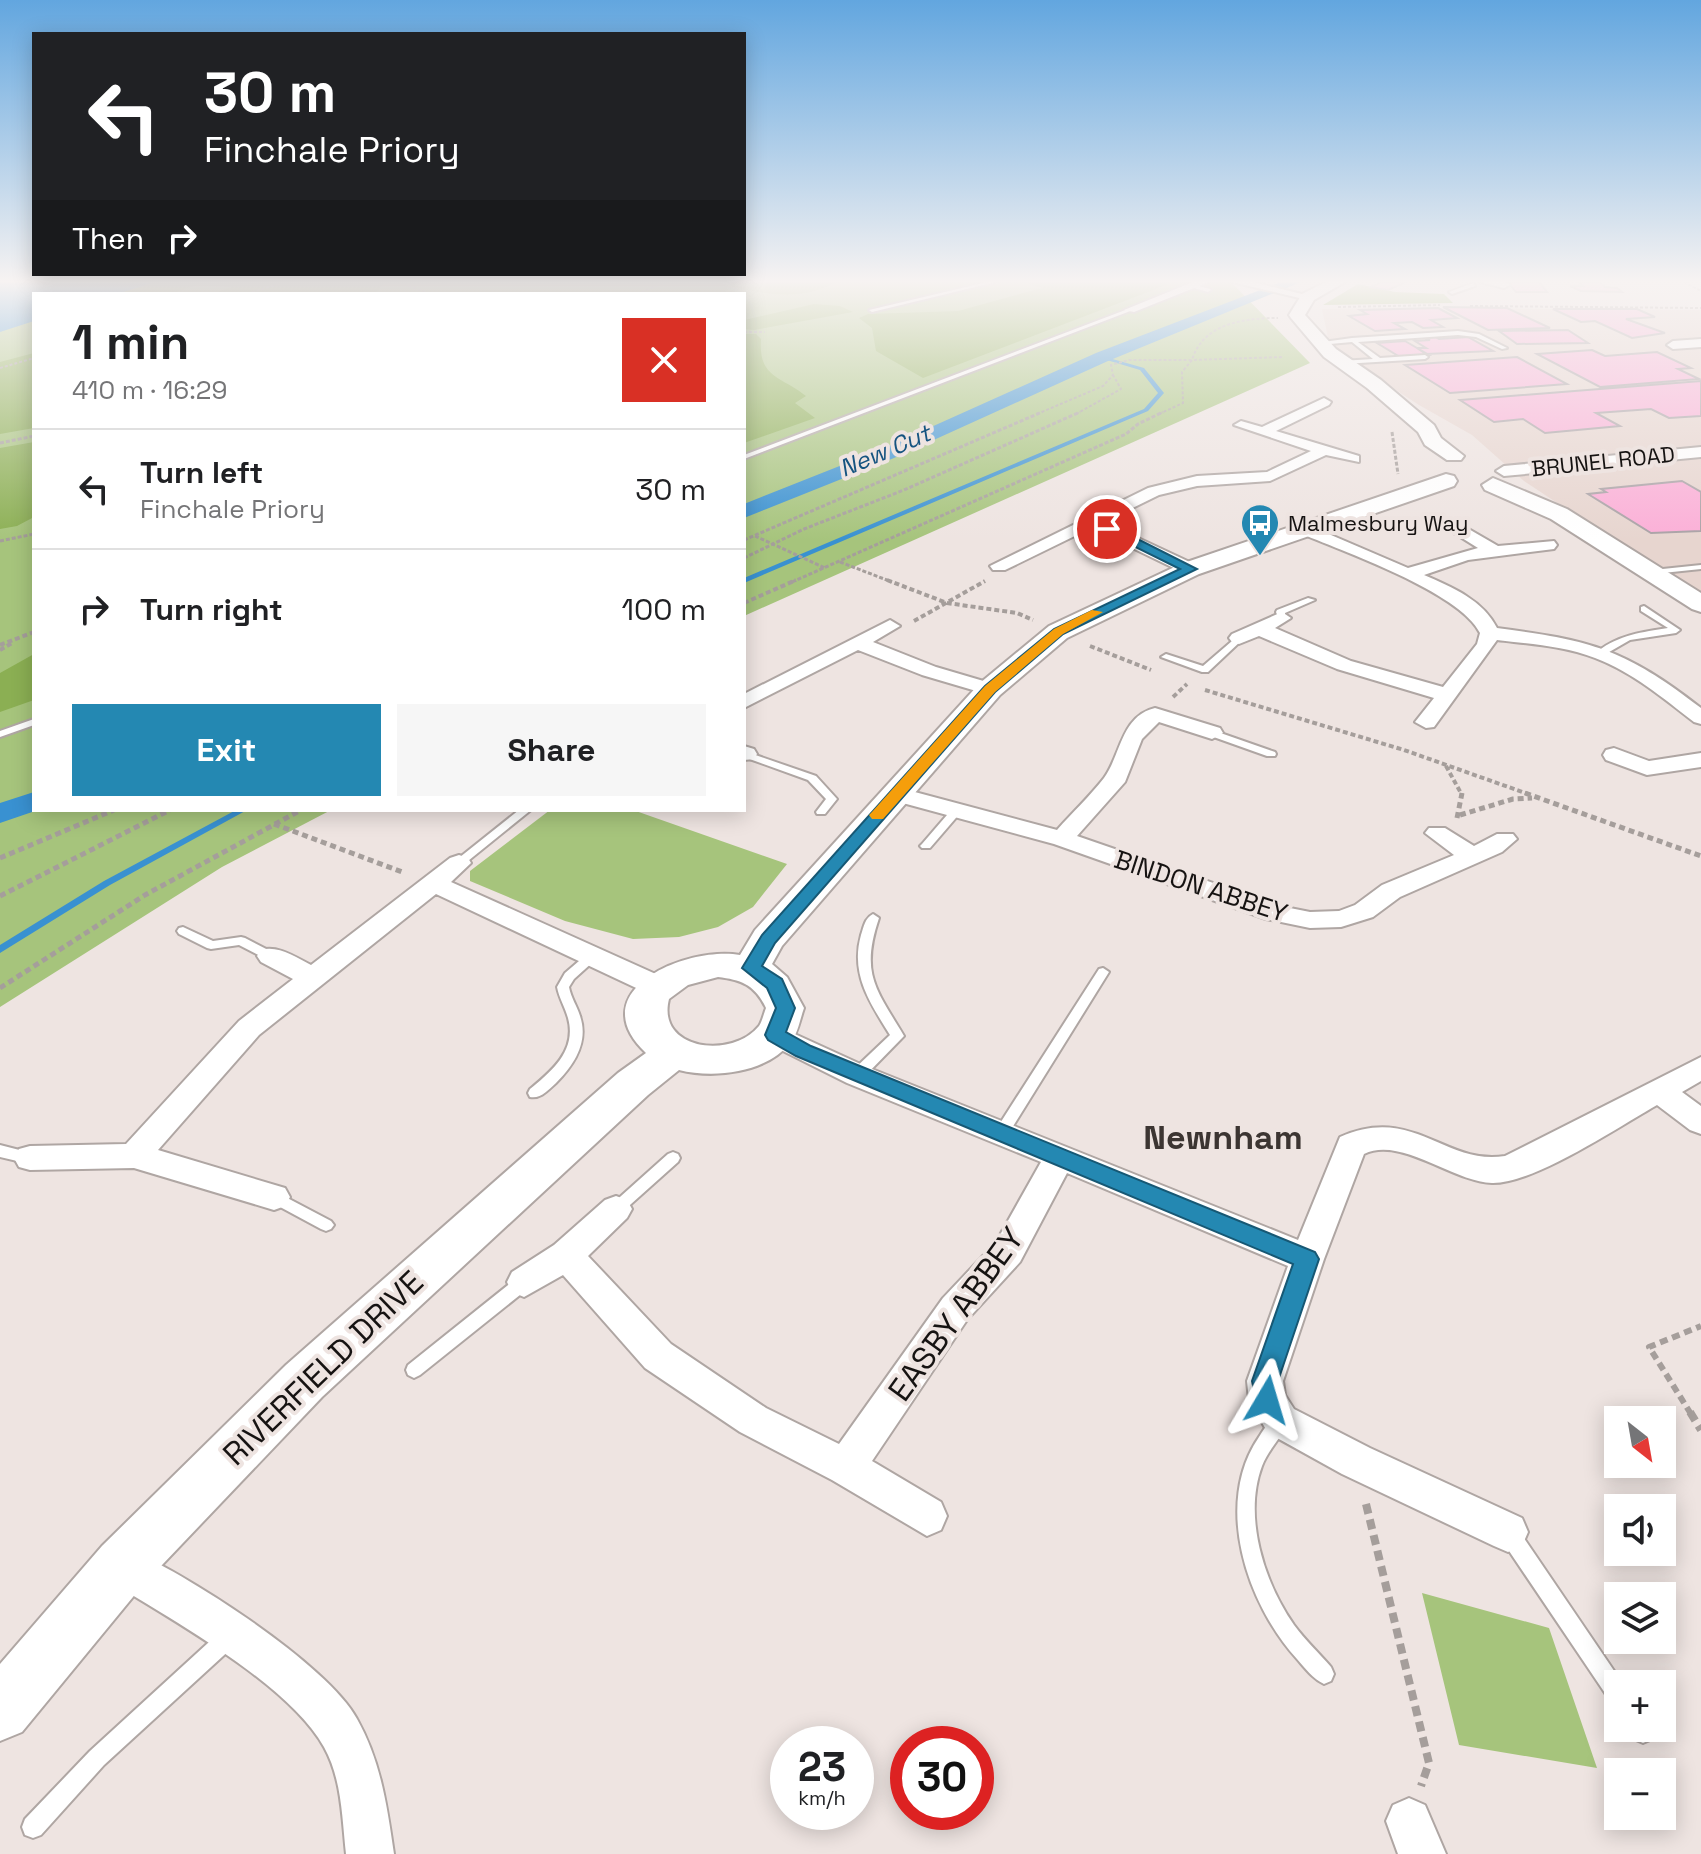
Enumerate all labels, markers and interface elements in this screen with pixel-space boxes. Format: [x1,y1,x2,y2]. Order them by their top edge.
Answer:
text: 30 m [204,57,336,128]
icon: left [72,64,176,168]
text: Finchale Priory [204,127,460,173]
icon: right [160,216,204,260]
text: Then [72,219,144,258]
text: 1 min [72,312,189,373]
button: close [622,318,706,402]
text: 410 m · 16:29 [72,373,227,407]
water label: New Cut [834,417,937,484]
street label: BRUNEL ROAD [1530,440,1676,482]
text: Turn left [140,453,263,492]
icon: left [72,467,116,511]
text: 30 m [635,470,706,509]
text: Finchale Priory [140,492,325,526]
pin [1073,495,1141,563]
bus stop icon: Malmesbury Way [1239,502,1281,557]
icon: arrive [1085,507,1129,551]
place label: Malmesbury Way [1288,509,1468,537]
icon: right [72,587,116,631]
text: Turn right [140,590,283,629]
text: 100 m [621,590,706,629]
button: Exit [72,704,381,796]
button: Share [397,704,706,796]
street label: BINDON ABBEY [1110,842,1292,930]
district label: Newnham [1143,1116,1303,1159]
street label: EASBY ABBEY [880,1219,1033,1409]
street label: RIVERFIELD DRIVE [214,1262,432,1474]
position arrow [1225,1358,1309,1442]
north arrow [1604,1406,1676,1478]
map controls [1604,1406,1676,1830]
button: sound [1604,1494,1676,1566]
button: layers [1604,1582,1676,1654]
button: + [1604,1670,1676,1742]
speed limit sign: 30 [890,1726,994,1830]
text: 23 [798,1742,846,1793]
button: − [1604,1758,1676,1830]
text: km/h [798,1785,846,1811]

